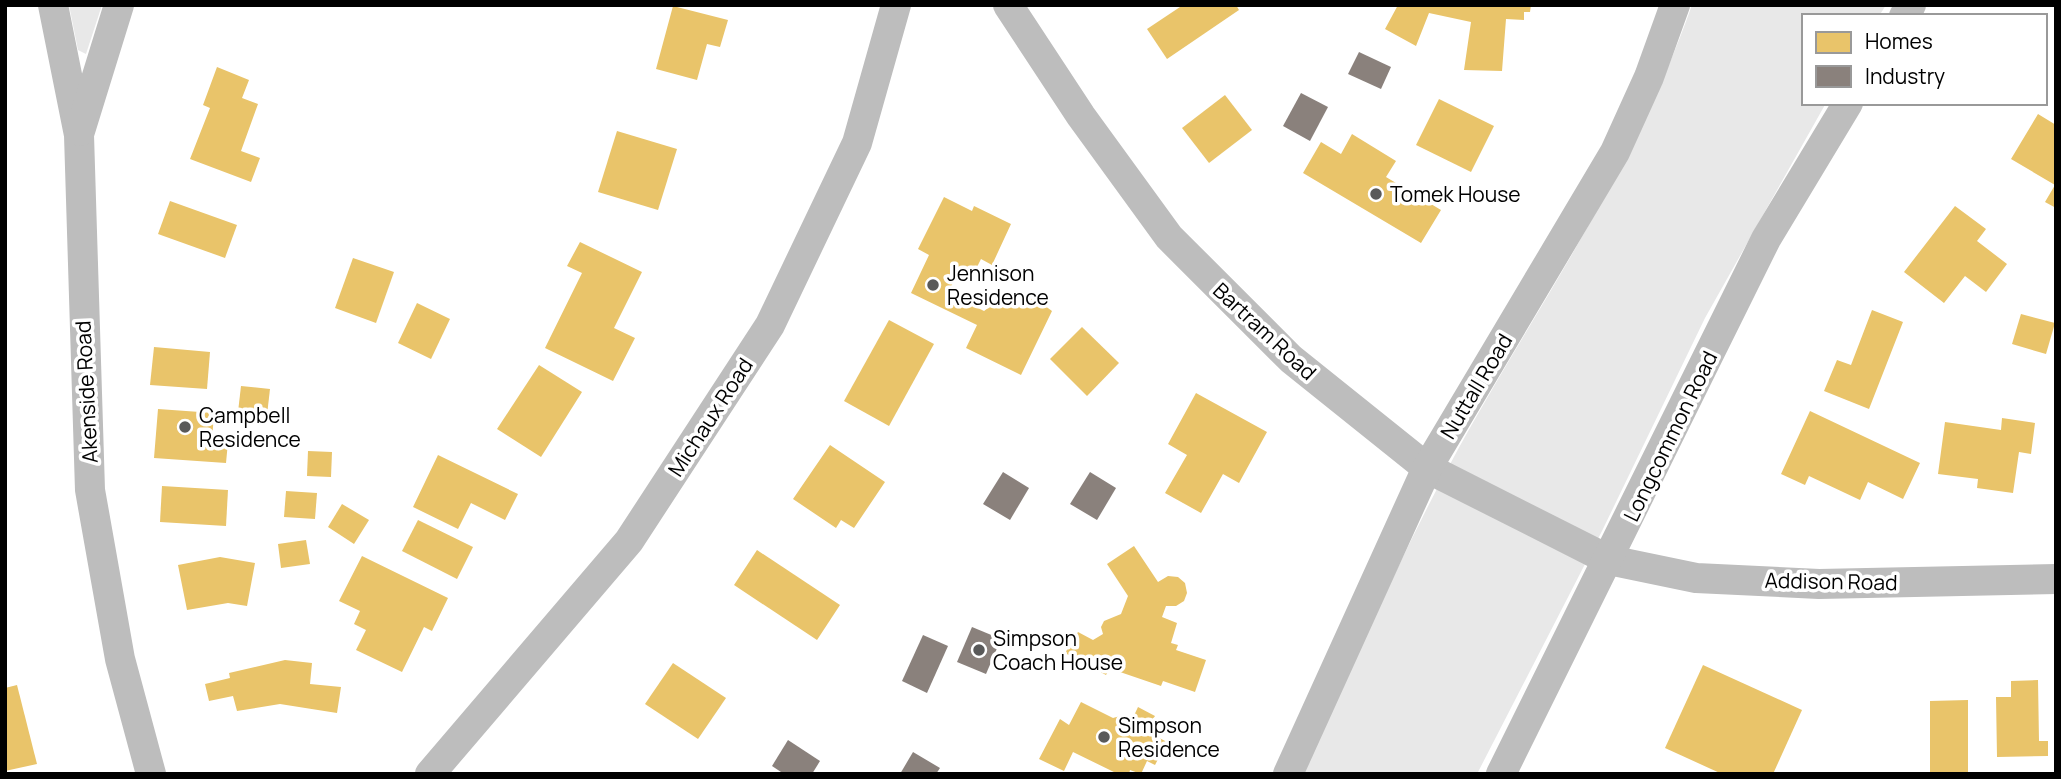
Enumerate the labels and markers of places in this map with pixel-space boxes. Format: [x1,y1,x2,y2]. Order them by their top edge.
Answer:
place label: Tomek House [1390,180,1520,208]
marker: Tomek House [1368,186,1384,202]
place label: Jennison Residence [947,259,1049,311]
marker: Jennison Residence [925,277,941,293]
place label: Campbell Residence [199,401,301,453]
marker: Campbell Residence [177,419,193,435]
place label: Simpson Coach House [993,624,1123,676]
marker: Simpson Coach House [971,642,987,658]
place label: Simpson Residence [1118,711,1220,763]
marker: Simpson Residence [1096,729,1112,745]

